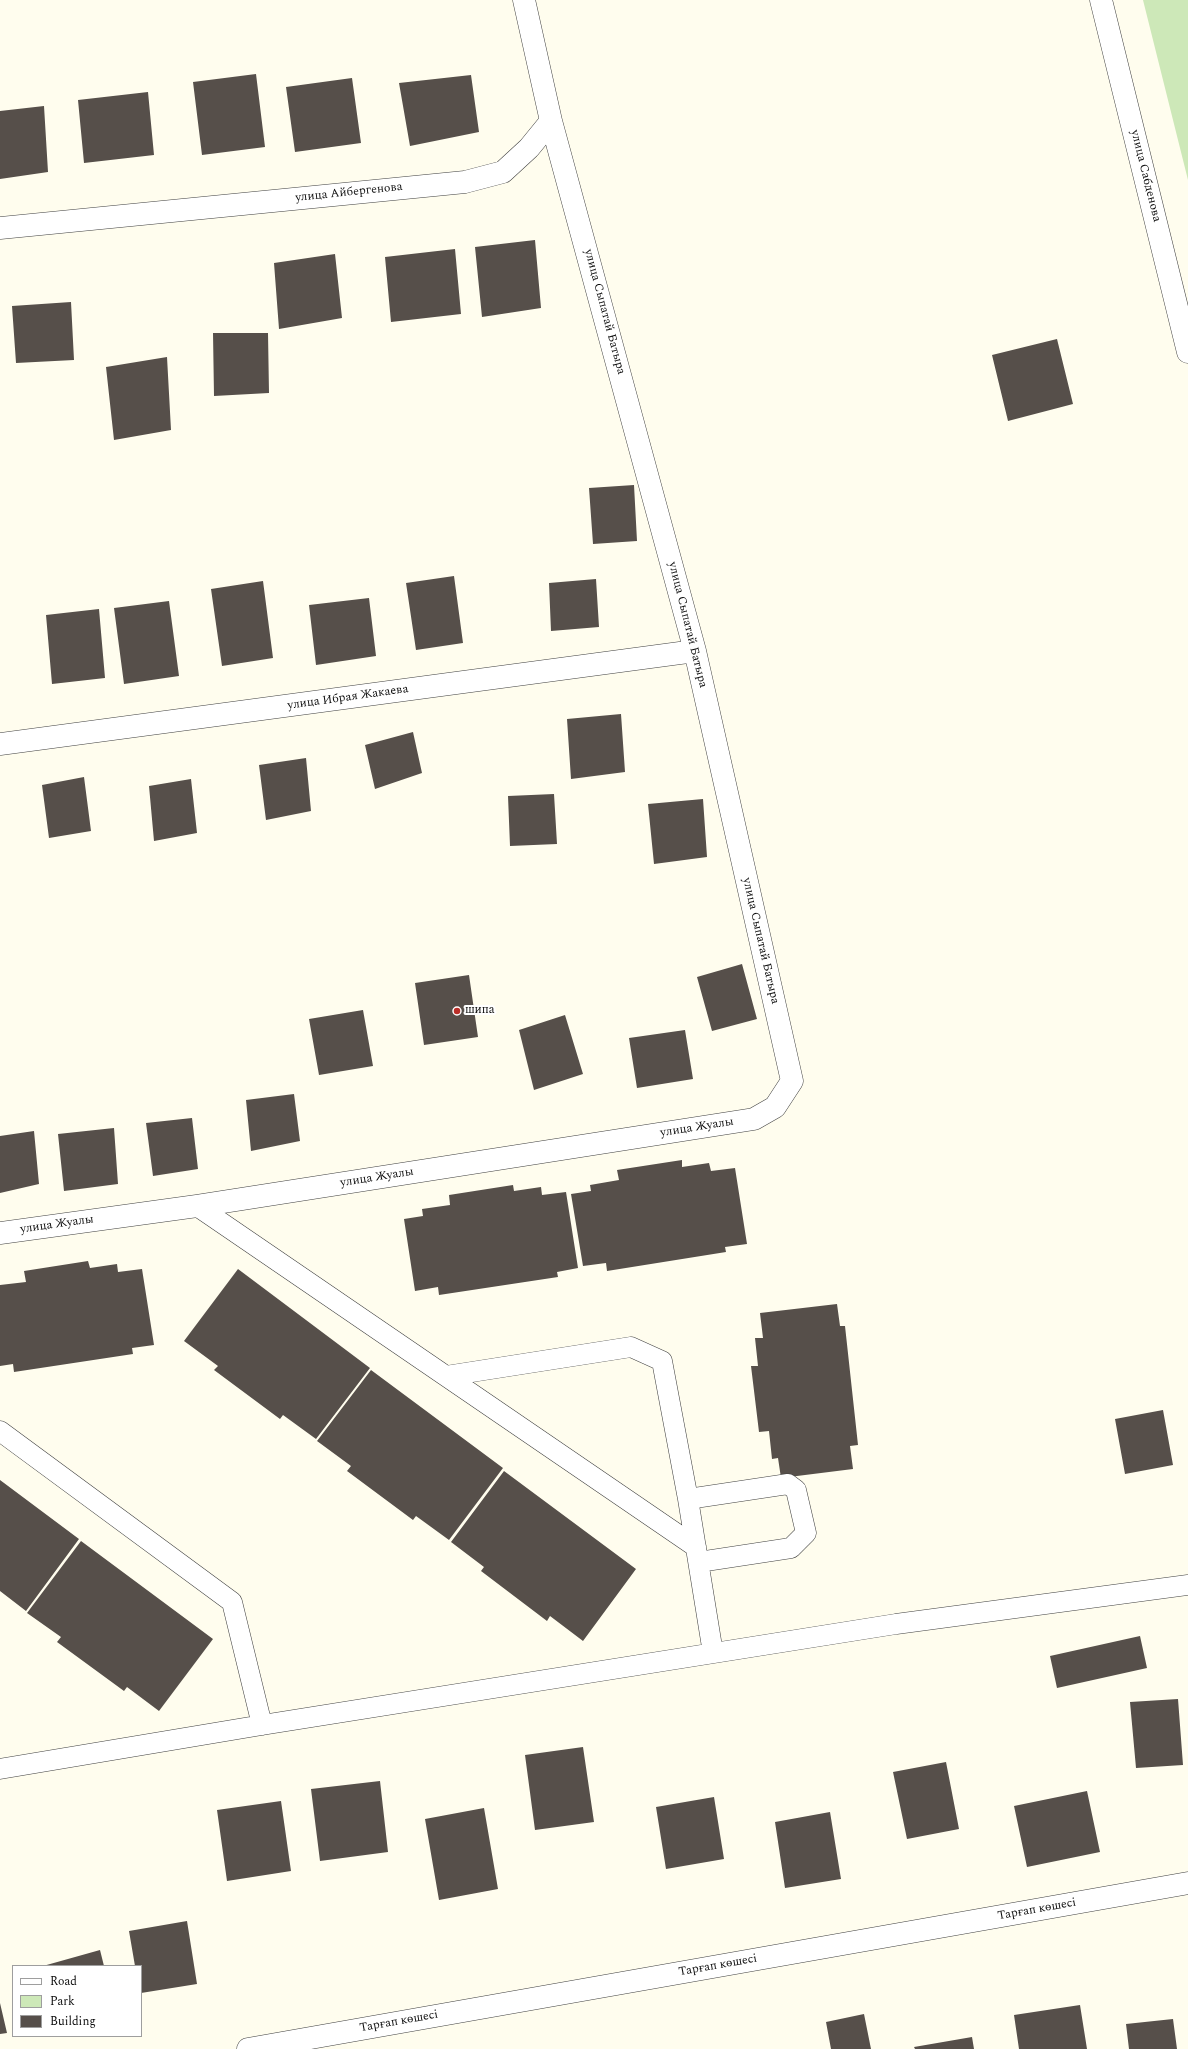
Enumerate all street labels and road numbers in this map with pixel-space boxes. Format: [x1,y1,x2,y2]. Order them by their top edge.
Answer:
street label: улица Сабденова [1127,128,1163,224]
street label: улица Айбергенова [295,180,403,206]
street label: улица Сыпатай Батыра [580,248,628,376]
street label: улица Сыпатай Батыра [664,561,710,689]
street label: улица Ибрая Жакаева [287,682,409,714]
street label: улица Сыпатай Батыра [738,876,782,1006]
street label: улица Жуалы [659,1115,735,1141]
street label: улица Жуалы [339,1165,415,1191]
street label: улица Жуалы [19,1213,95,1237]
street label: Тарғап көшесі [997,1896,1077,1924]
street label: Тарғап көшесі [678,1952,758,1980]
street label: Тарғап көшесі [359,2008,439,2036]

